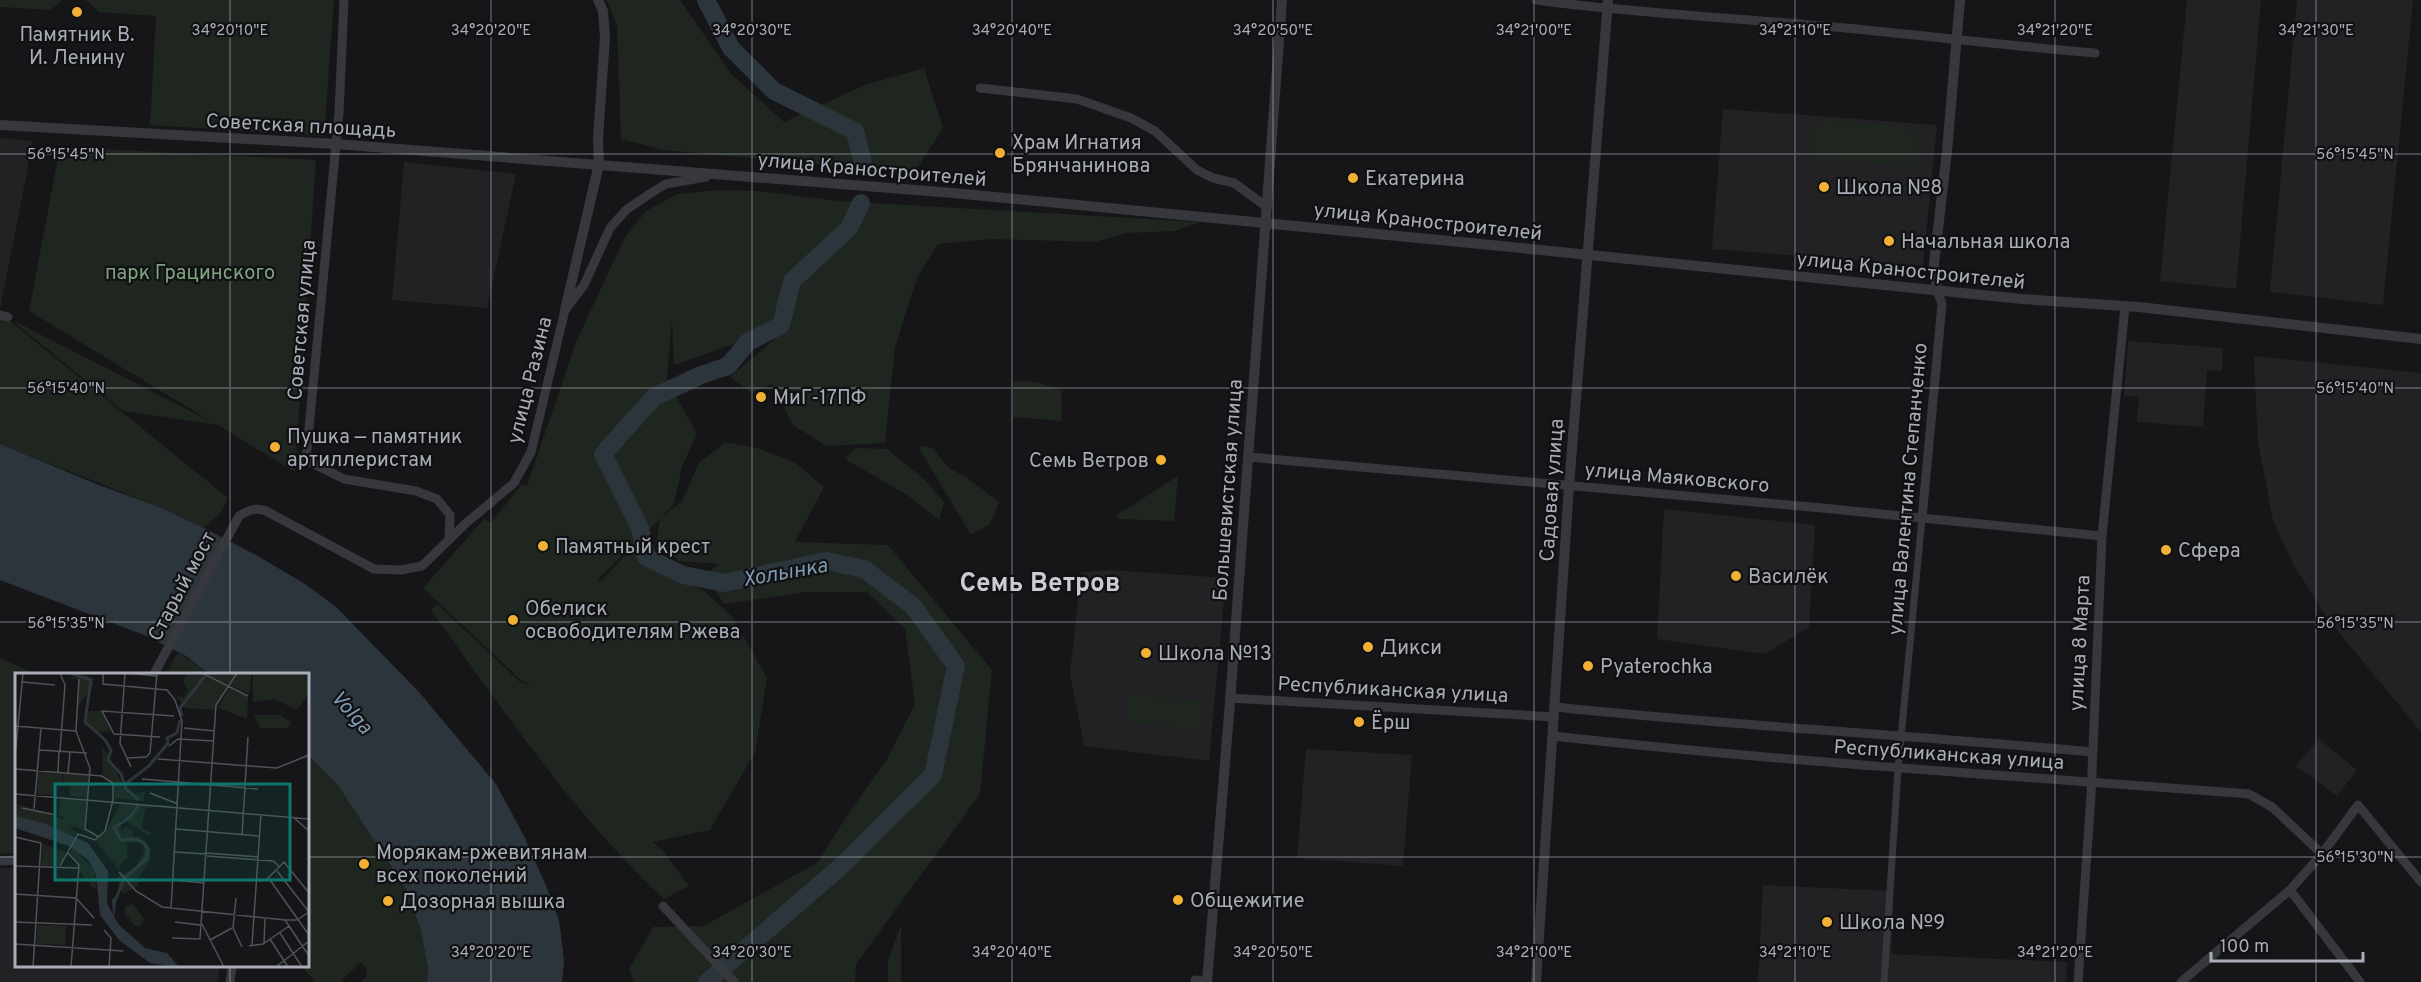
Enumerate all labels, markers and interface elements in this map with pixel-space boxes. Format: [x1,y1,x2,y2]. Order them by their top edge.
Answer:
marker: Памятник В. И. Ленину [70,5,84,19]
text: 34°20'10"E [192,22,268,41]
text: 34°20'20"E [451,22,531,41]
text: 34°20'30"E [712,22,792,41]
text: 34°20'40"E [972,22,1052,41]
text: 34°20'50"E [1233,22,1313,41]
text: 34°21'00"E [1496,22,1572,41]
text: 34°21'10"E [1759,22,1831,41]
text: 34°21'20"E [2017,22,2093,41]
text: 34°21'30"E [2278,22,2354,41]
place label: Памятник В. И. Ленину [19,23,135,72]
street label: Советская площадь [205,109,397,145]
place label: Храм Игнатия Брянчанинова [1012,131,1150,180]
text: 56°15'45"N [27,146,105,165]
marker: Храм Игнатия Брянчанинова [993,146,1007,160]
text: 56°15'45"N [2316,146,2394,165]
street label: улица Краностроителей [756,148,987,194]
place label: Екатерина [1365,167,1465,193]
marker: Екатерина [1346,171,1360,185]
place label: Школа №8 [1836,176,1943,202]
marker: Школа №8 [1817,180,1831,194]
street label: улица Краностроителей [1312,198,1543,248]
place label: Начальная школа [1901,230,2070,256]
marker: Начальная школа [1882,234,1896,248]
street label: Советская улица [283,239,323,402]
street label: улица Краностроителей [1795,247,2026,297]
park label: парк Грацинского [105,261,275,287]
street label: улица Разина [503,314,559,447]
street label: улица Валентина Степанченко [1883,342,1935,637]
street label: Большевистская улица [1208,378,1250,602]
text: 56°15'40"N [27,380,105,399]
text: 56°15'40"N [2316,380,2394,399]
place label: МиГ-17ПФ [773,386,866,412]
marker: МиГ-17ПФ [754,390,768,404]
street label: Садовая улица [1535,418,1571,563]
place label: Пушка — памятник артиллеристам [287,425,462,474]
marker: Пушка — памятник артиллеристам [268,440,282,454]
place label: Семь Ветров [1029,449,1149,475]
marker: Семь Ветров [1154,453,1168,467]
street label: улица Маяковского [1583,458,1770,500]
street label: Старый мост [143,528,223,646]
place label: Памятный крест [555,535,710,561]
marker: Памятный крест [536,539,550,553]
place label: Сфера [2178,539,2241,565]
marker: Сфера [2159,543,2173,557]
water label: Холынка [741,553,830,594]
place label: Василёк [1748,565,1829,591]
district label: Семь Ветров [960,568,1120,601]
marker: Василёк [1729,569,1743,583]
street label: улица 8 Марта [2064,574,2098,712]
place label: Обелиск освободителям Ржева [525,597,740,646]
marker: Обелиск освободителям Ржева [506,613,520,627]
text: 56°15'35"N [27,615,105,634]
text: 56°15'35"N [2316,615,2394,634]
place label: Дикси [1380,636,1442,662]
marker: Дикси [1361,640,1375,654]
place label: Школа №13 [1158,642,1272,668]
marker: Школа №13 [1139,646,1153,660]
place label: Pyaterochka [1600,655,1713,681]
marker: Pyaterochka [1581,659,1595,673]
street label: Республиканская улица [1277,672,1509,710]
inset map [15,673,309,967]
water label: Volga [324,685,378,741]
place label: Ёрш [1371,710,1411,737]
marker: Ёрш [1352,715,1366,729]
street label: Республиканская улица [1833,735,2065,777]
place label: Морякам-ржевитянам всех поколений [376,841,588,890]
text: 56°15'30"N [2316,849,2394,868]
marker: Морякам-ржевитянам всех поколений [357,857,371,871]
place label: Общежитие [1190,889,1305,915]
place label: Дозорная вышка [400,890,565,916]
marker: Общежитие [1171,893,1185,907]
marker: Дозорная вышка [381,894,395,908]
place label: Школа №9 [1839,911,1945,937]
marker: Школа №9 [1820,915,1834,929]
scale bar [2211,925,2362,963]
text: 100 m [2220,936,2269,959]
text: 34°20'20"E [451,944,531,963]
text: 34°20'30"E [712,944,792,963]
text: 34°20'40"E [972,944,1052,963]
text: 34°20'50"E [1233,944,1313,963]
text: 34°21'00"E [1496,944,1572,963]
text: 34°21'10"E [1759,944,1831,963]
text: 34°21'20"E [2017,944,2093,963]

